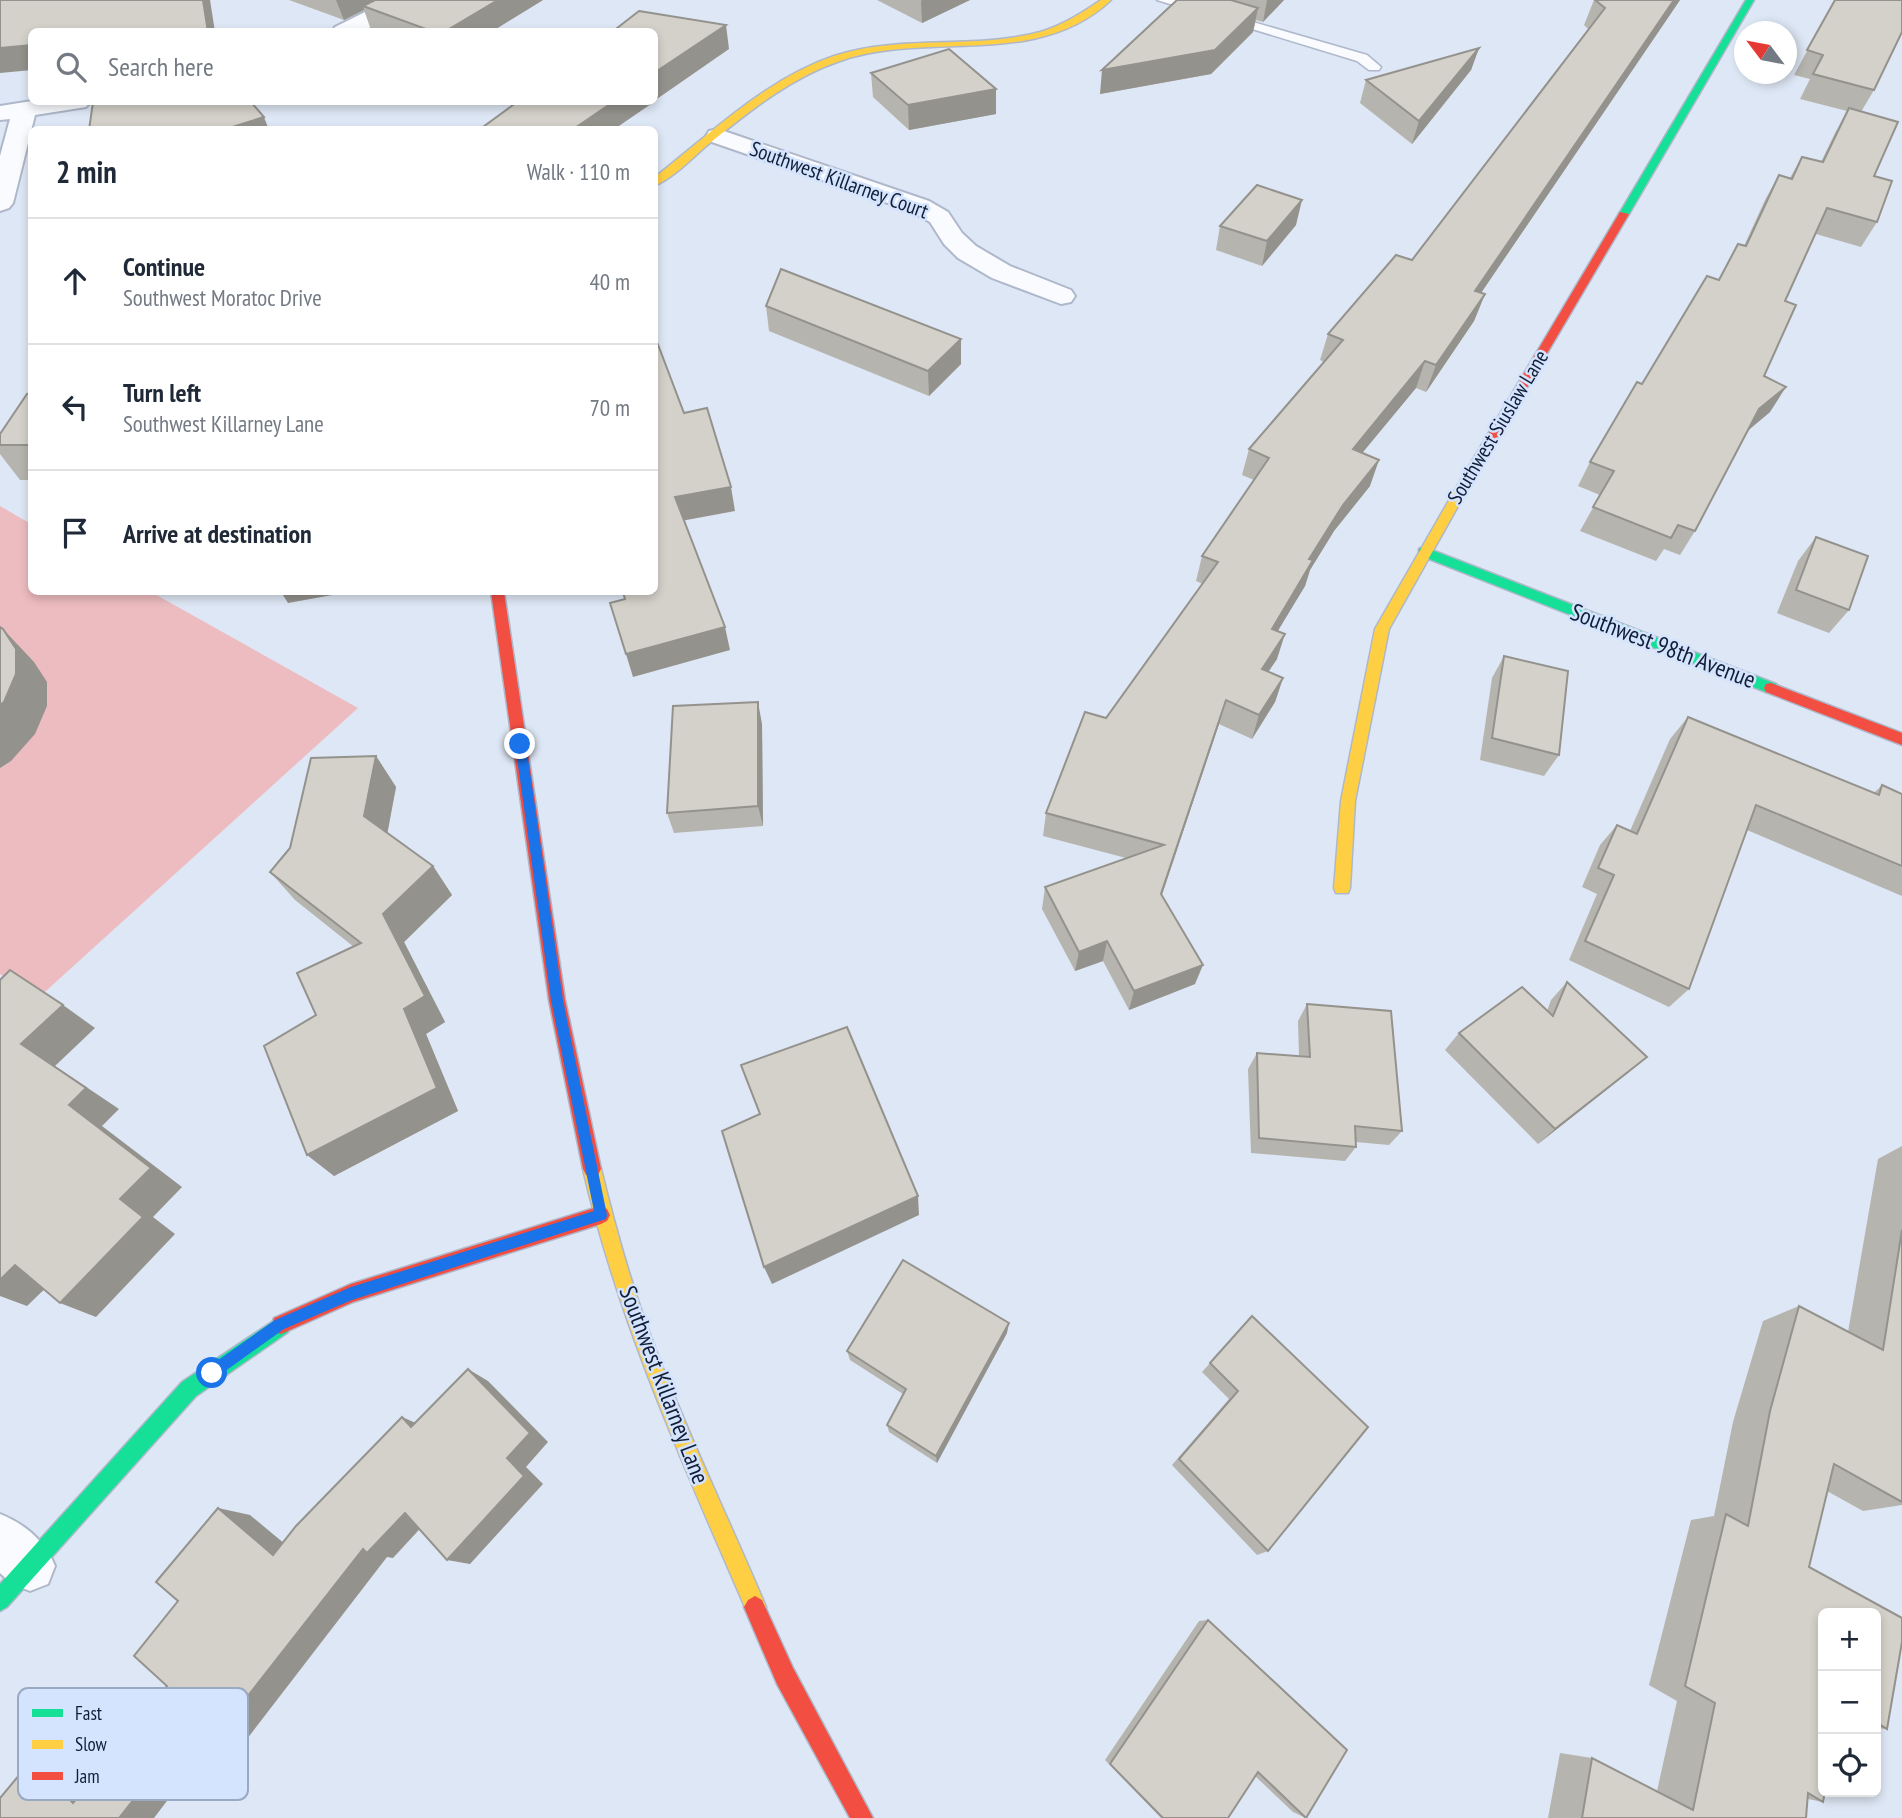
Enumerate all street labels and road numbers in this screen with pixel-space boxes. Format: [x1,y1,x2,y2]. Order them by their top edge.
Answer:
street label: Southwest Killarney Court [746,135,932,224]
street label: Southwest Siuslaw Lane [1441,345,1554,509]
street label: Southwest 98th Avenue [1566,596,1760,695]
street label: Southwest Killarney Lane [612,1282,716,1488]

